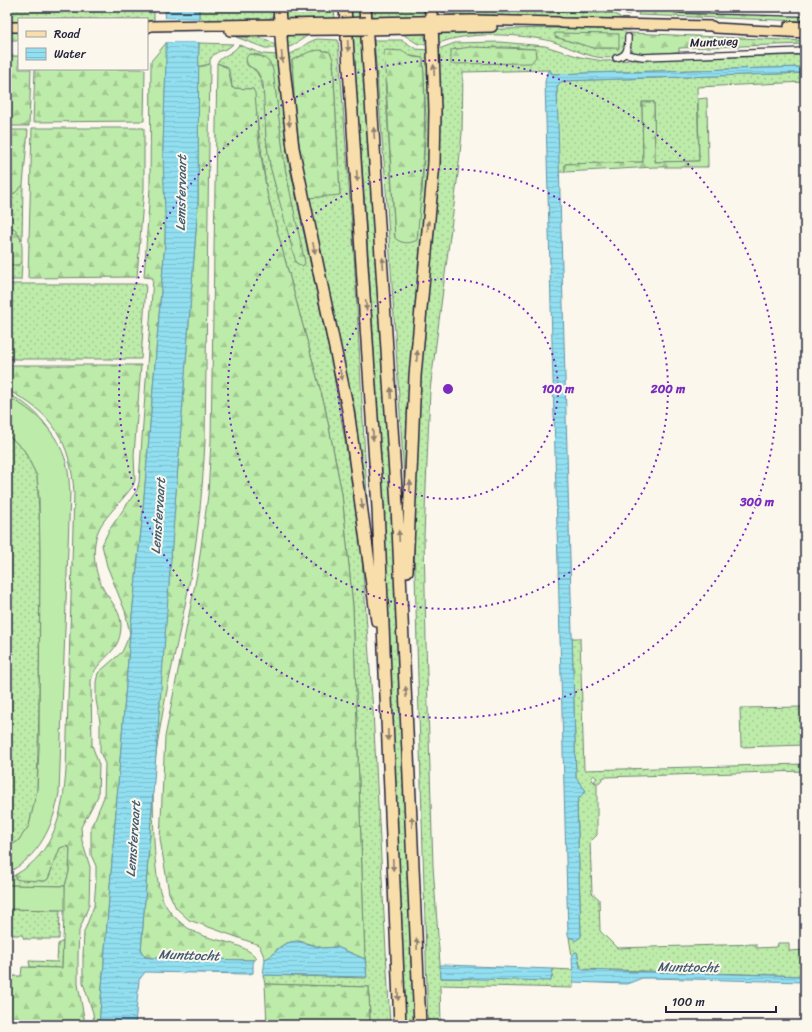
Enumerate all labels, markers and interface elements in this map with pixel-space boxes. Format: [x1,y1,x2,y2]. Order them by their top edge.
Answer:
legend [18,18,148,70]
text: Road [54,23,81,45]
street label: Muntweg [689,30,739,54]
one-way arrow [344,40,351,52]
text: Water [54,43,87,65]
one-way arrow [279,50,286,63]
one-way arrow [431,63,437,76]
one-way arrow [286,115,292,127]
one-way arrow [370,127,377,139]
water label: Lemstervaart [169,153,193,231]
one-way arrow [354,170,361,182]
one-way arrow [425,220,431,232]
one-way arrow [311,242,317,254]
one-way arrow [379,257,386,269]
one-way arrow [362,299,369,311]
one-way arrow [413,350,420,362]
one-way arrow [339,369,345,381]
text: 100 m [542,378,575,400]
text: 200 m [650,378,686,400]
centre of rings [441,382,455,396]
one-way arrow [387,387,394,399]
one-way arrow [370,429,377,441]
water label: Lemstervaart [144,476,172,555]
one-way arrow [407,479,413,492]
text: 300 m [739,491,775,513]
one-way arrow [358,498,365,510]
one-way arrow [396,529,402,542]
one-way arrow [403,686,410,698]
one-way arrow [385,729,392,741]
water label: Lemstervaart [119,799,147,878]
one-way arrow [409,815,415,828]
one-way arrow [390,859,397,871]
one-way arrow [413,938,420,950]
water label: Munttocht [158,942,221,968]
water label: Munttocht [657,955,720,979]
scale bar [666,988,776,1014]
one-way arrow [395,989,402,1001]
text: 100 m [672,991,705,1013]

